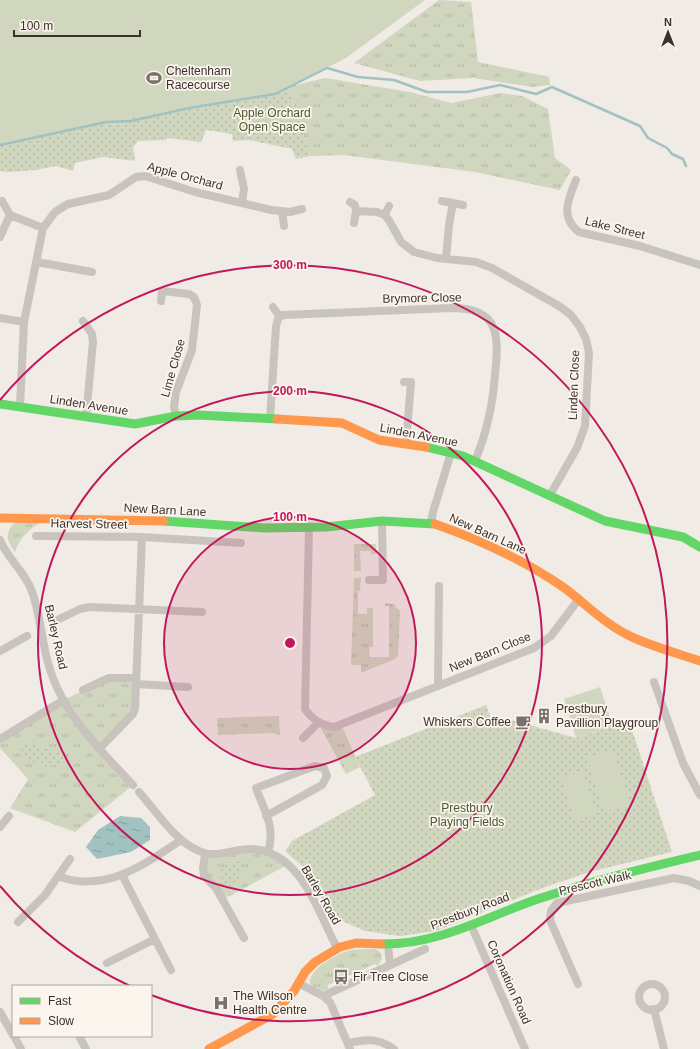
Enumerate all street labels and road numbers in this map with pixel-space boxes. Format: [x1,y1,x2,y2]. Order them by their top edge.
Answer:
street label: Apple Orchard [146,159,224,193]
street label: Lake Street [584,214,647,242]
street label: Brymore Close [382,290,462,306]
street label: Lime Close [158,337,188,399]
street label: Linden Close [566,349,582,420]
street label: Linden Avenue [49,392,130,418]
street label: Linden Avenue [379,421,460,449]
street label: New Barn Lane [123,501,207,519]
street label: New Barn Lane [447,511,529,557]
street label: Harvest Street [51,516,128,532]
street label: Barley Road [42,603,70,671]
street label: New Barn Close [447,629,533,675]
street label: Barley Road [298,863,344,927]
street label: Prescott Walk [558,868,633,898]
street label: Prestbury Road [429,890,511,932]
street label: Coronation Road [484,938,534,1026]

